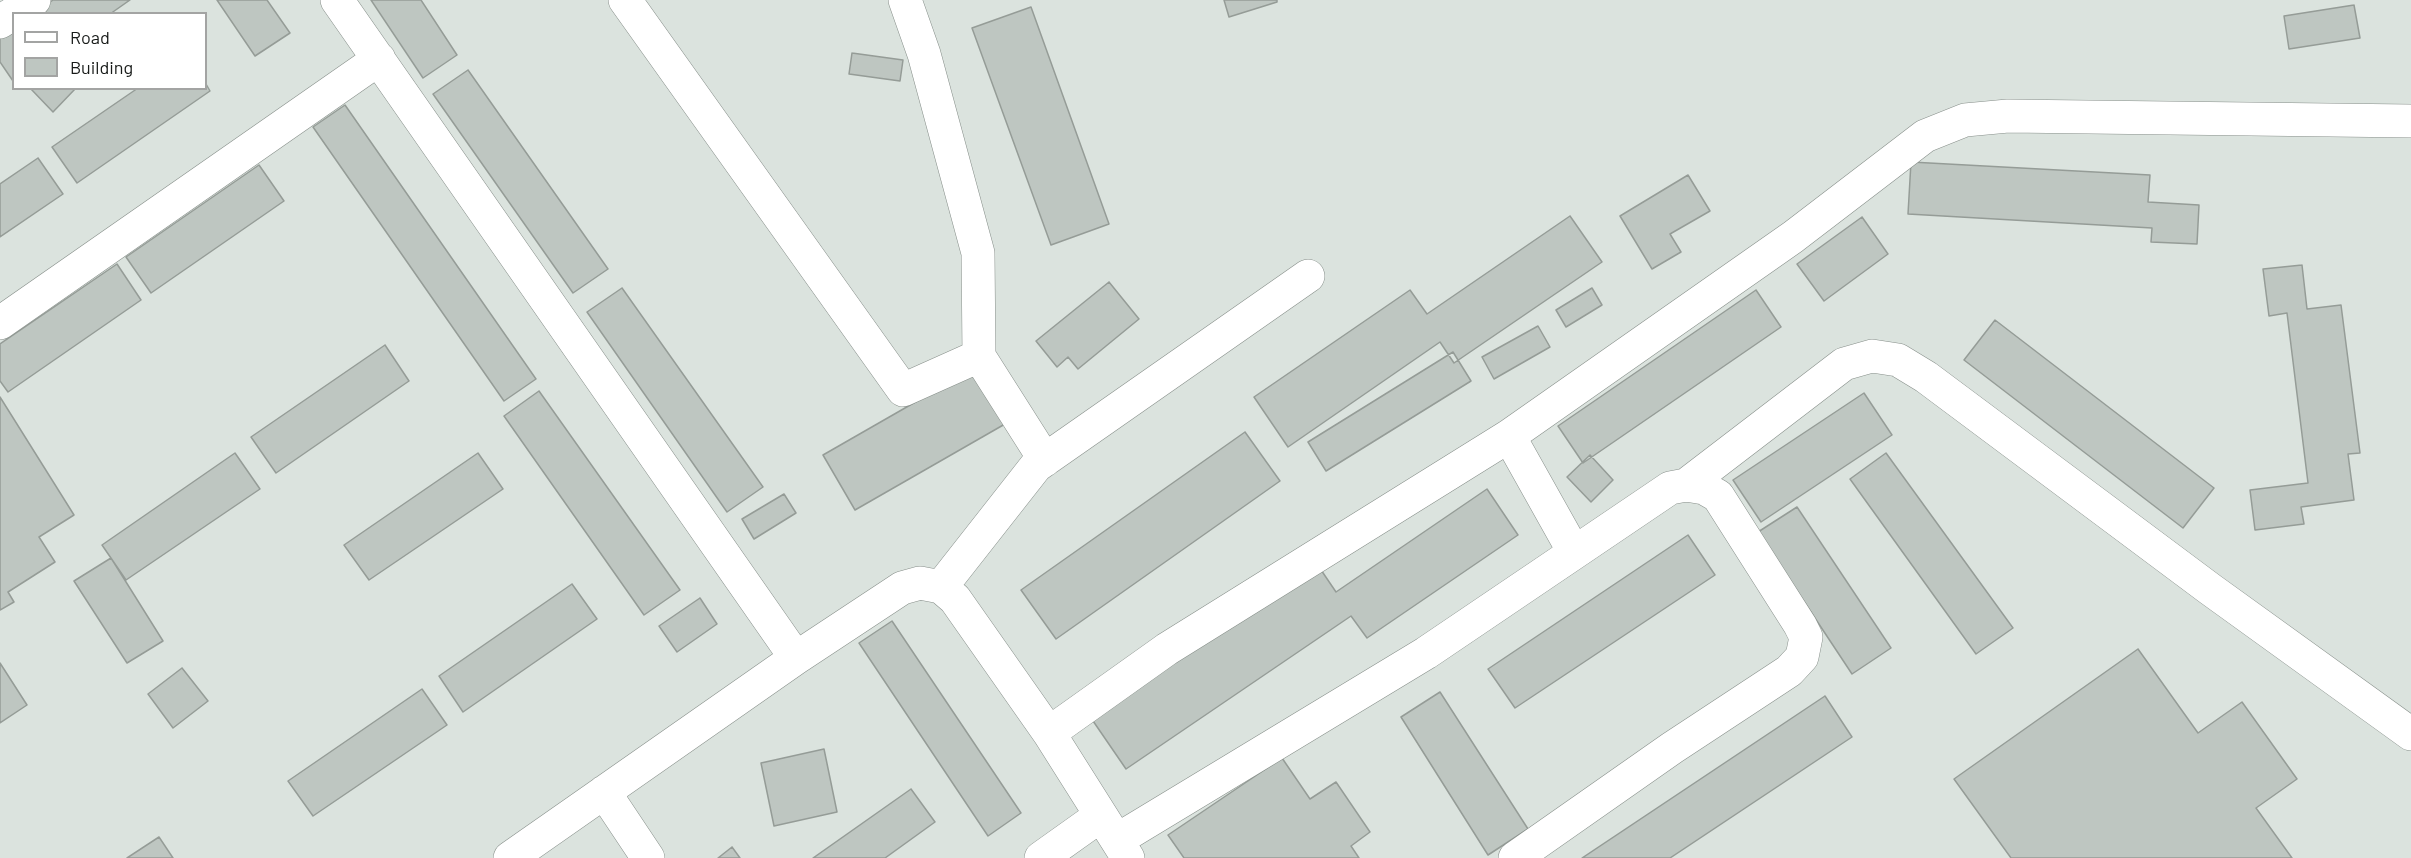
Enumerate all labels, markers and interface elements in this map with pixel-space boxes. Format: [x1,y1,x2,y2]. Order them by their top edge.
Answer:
legend [12,12,207,90]
text: Road [70,26,110,48]
text: Building [70,56,133,78]

